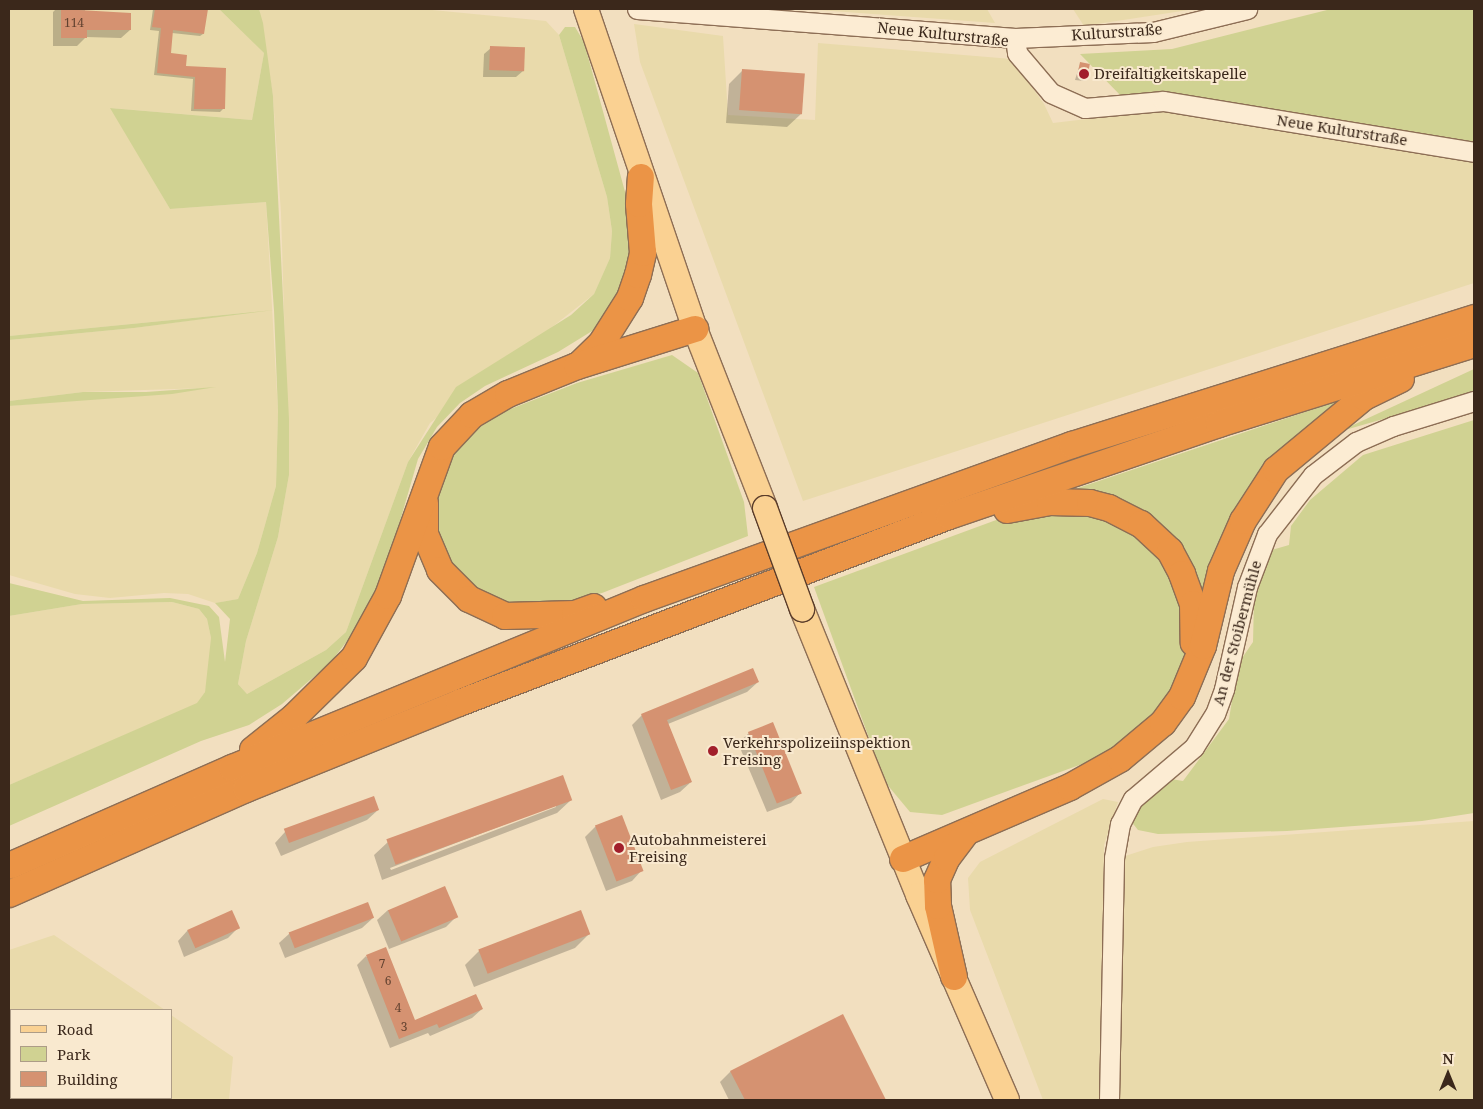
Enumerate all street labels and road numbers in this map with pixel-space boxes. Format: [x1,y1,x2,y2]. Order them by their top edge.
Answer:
street label: Neue Kulturstraße [876,18,1010,50]
street label: Kulturstraße [1071,20,1163,44]
street label: Neue Kulturstraße [1275,111,1409,149]
street label: An der Stoibermühle [1209,558,1265,708]

